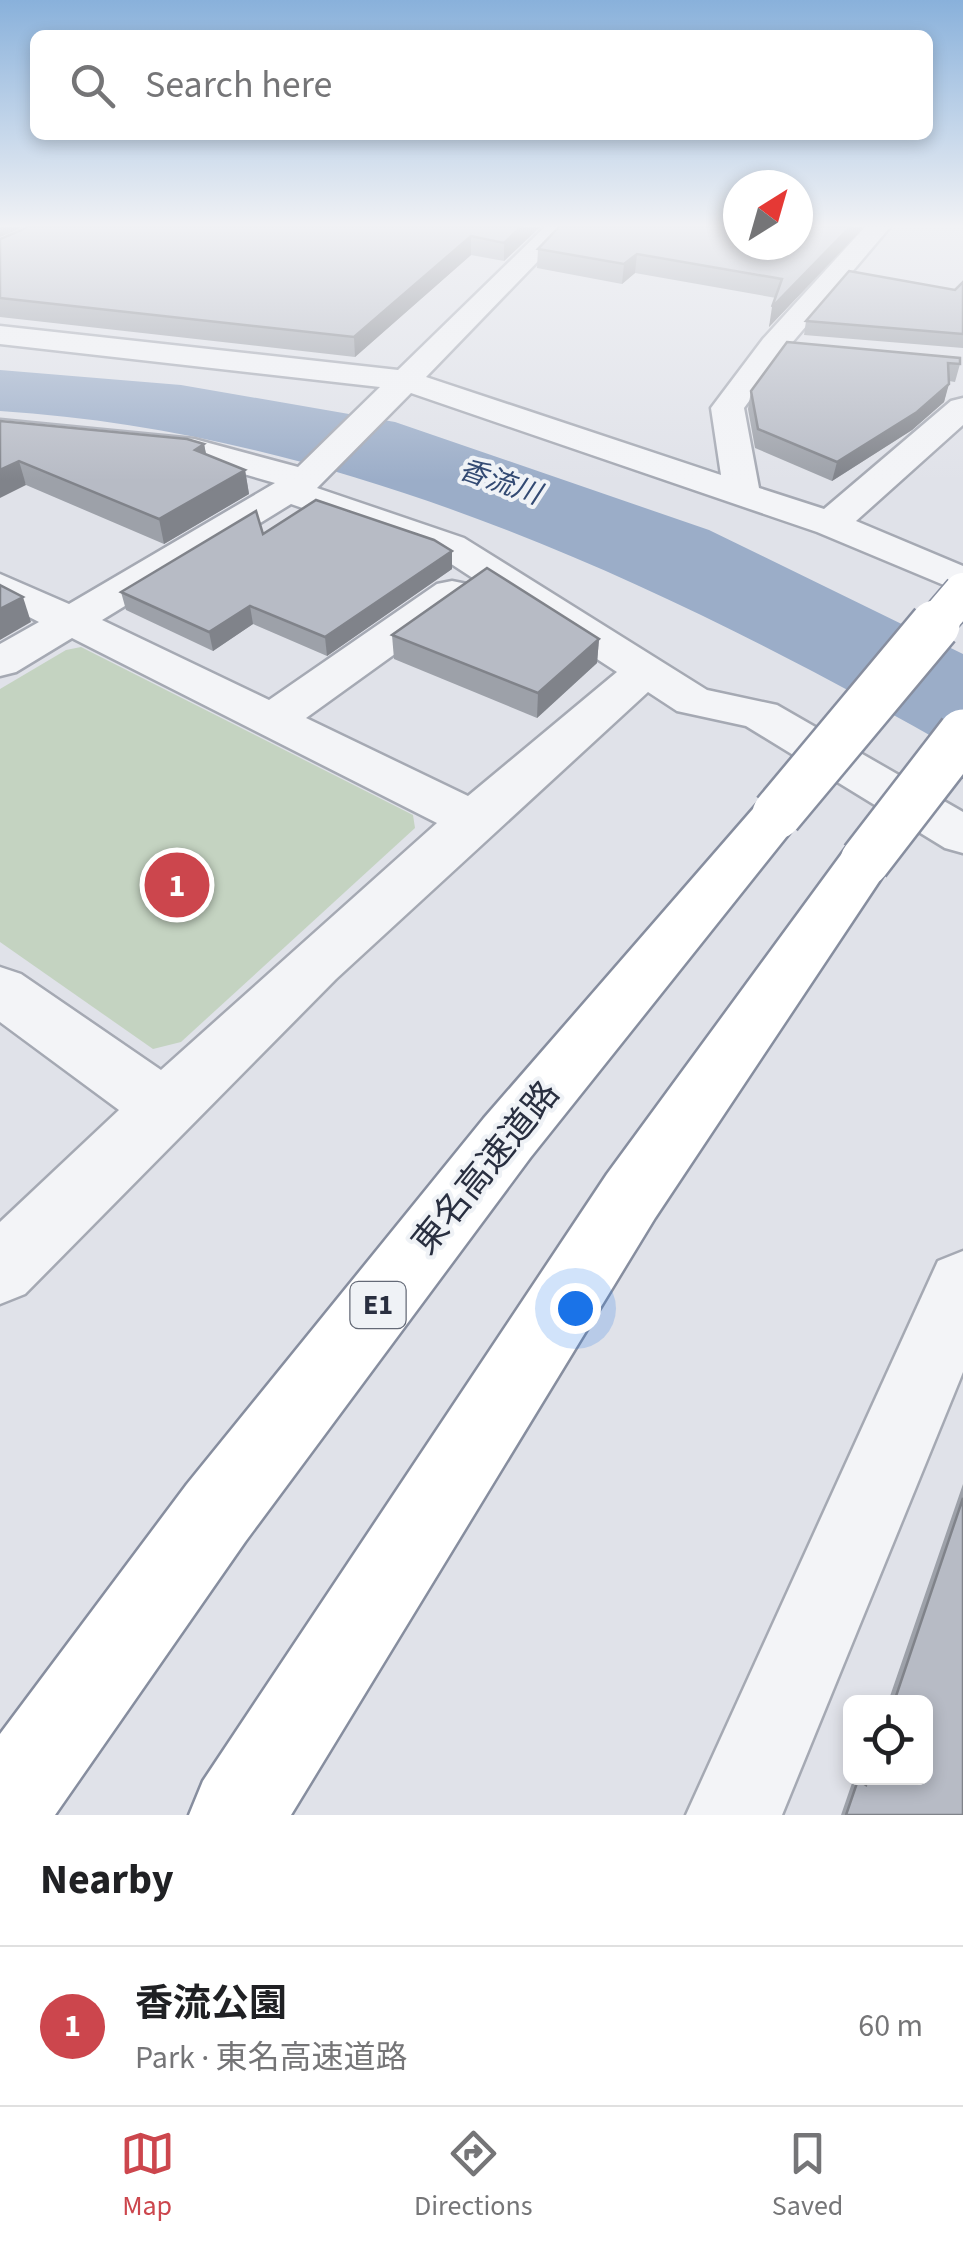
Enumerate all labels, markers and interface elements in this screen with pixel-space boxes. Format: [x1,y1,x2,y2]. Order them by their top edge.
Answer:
search box [30,30,933,140]
icon: search [65,58,120,113]
text: Search here [145,58,332,112]
north arrow [723,170,813,260]
water label: 香流川 [454,449,549,516]
pin: 1 [144,848,210,922]
street label: 東名高速道路 [400,1071,572,1265]
road number: E1 [350,1282,406,1328]
your location [550,1283,601,1334]
map controls [843,1695,933,1785]
button: locate [843,1695,933,1785]
text: Nearby [40,1850,174,1910]
text: 香流公園 [135,1977,287,2031]
text: 1 [64,2003,81,2049]
text: 60 m [858,2003,923,2049]
text: Park · 東名高速道路 [135,2035,408,2081]
tab: Map [120,2126,175,2226]
tab: Directions [414,2126,533,2226]
tab: Saved [772,2126,843,2226]

